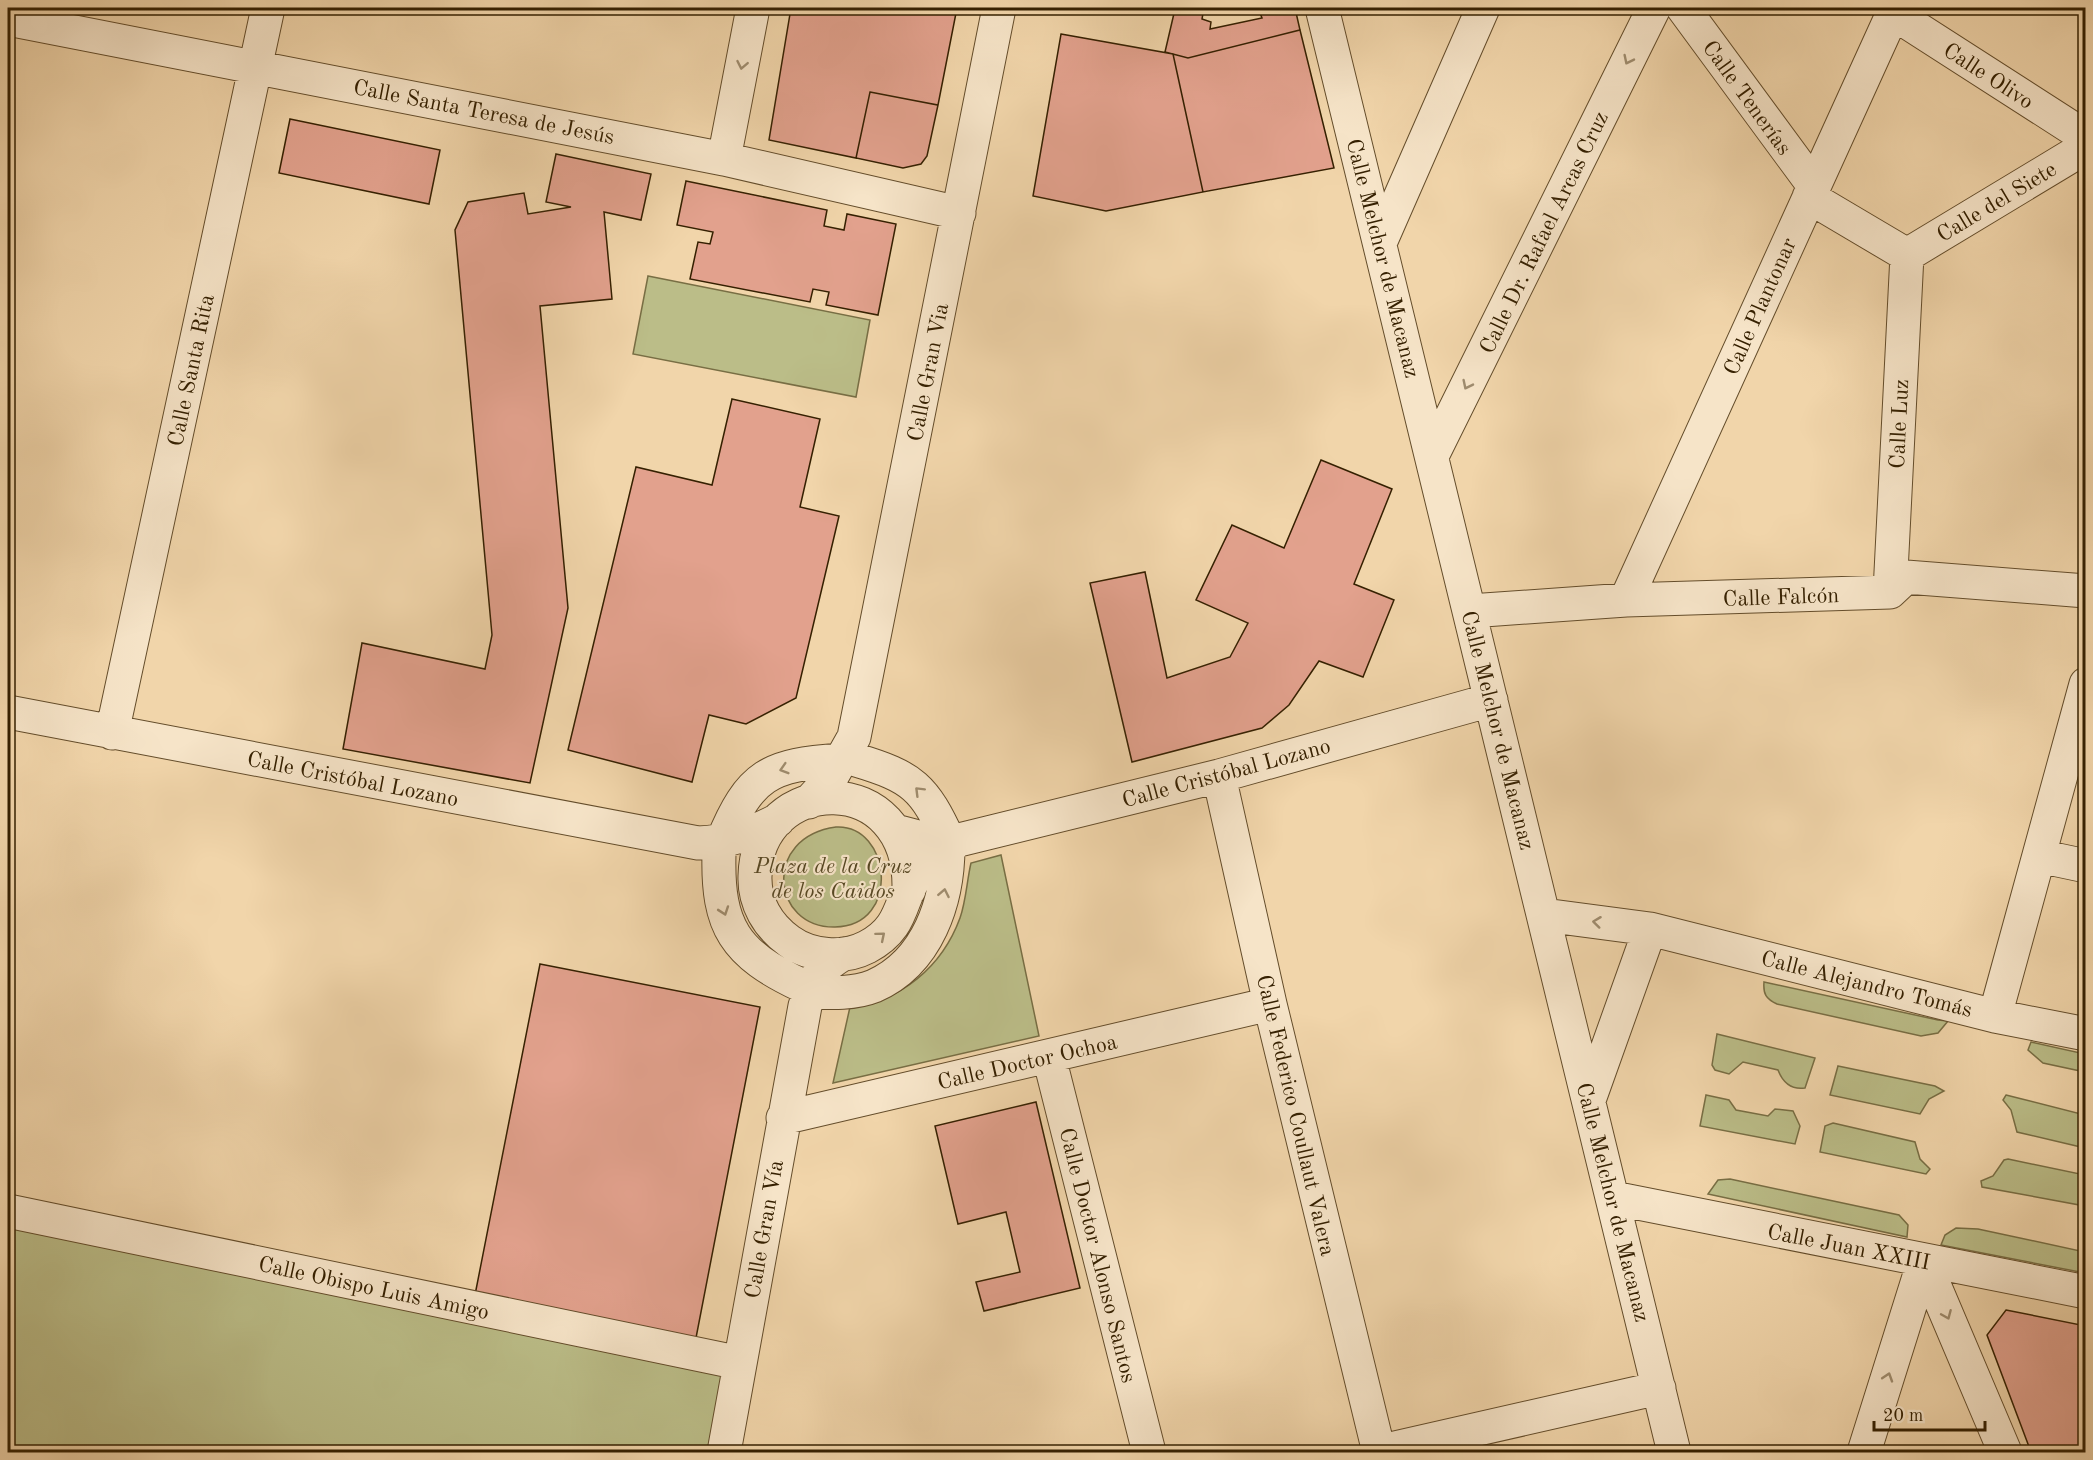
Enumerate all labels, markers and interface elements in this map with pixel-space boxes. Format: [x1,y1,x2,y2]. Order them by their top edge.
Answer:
street label: Calle Tenerías [1698,37,1795,159]
street label: Calle Olivo [1939,40,2037,114]
one-way arrow [1624,53,1636,64]
one-way arrow [736,60,749,70]
street label: Calle Santa Teresa de Jesús [351,77,616,149]
street label: Calle Dr. Rafael Arcas Cruz [1477,108,1613,357]
street label: Calle Melchor de Macanaz [1342,137,1422,380]
street label: Calle del Siete [1934,159,2061,247]
street label: Calle Plantonar [1721,235,1801,379]
street label: Calle Santa Rita [165,292,219,449]
street label: Calle Gran Via [905,301,953,443]
one-way arrow [1463,379,1474,389]
street label: Calle Luz [1887,379,1913,470]
street label: Calle Falcón [1723,585,1840,611]
street label: Calle Melchor de Macanaz [1457,609,1537,852]
street label: Calle Cristóbal Lozano [1120,736,1333,812]
street label: Calle Cristóbal Lozano [245,749,460,811]
one-way arrow [779,762,790,774]
one-way arrow [916,788,927,799]
park label: Plaza de la Cruz de los Caidos [753,856,912,903]
one-way arrow [937,889,950,899]
one-way arrow [717,905,729,916]
one-way arrow [1592,917,1601,929]
one-way arrow [875,932,886,943]
street label: Calle Alejandro Tomás [1759,948,1974,1022]
street label: Calle Federico Coullaut Valera [1252,973,1338,1258]
street label: Calle Doctor Ochoa [935,1032,1120,1094]
street label: Calle Melchor de Macanaz [1572,1081,1652,1324]
street label: Calle Doctor Alonso Santos [1055,1126,1139,1385]
street label: Calle Gran Vía [742,1158,788,1300]
street label: Calle Juan XXIII [1765,1221,1932,1275]
street label: Calle Obispo Luis Amigo [256,1254,491,1324]
one-way arrow [1940,1308,1952,1319]
one-way arrow [1881,1372,1893,1383]
scale bar [1874,1394,1985,1432]
text: 20 m [1883,1407,1923,1425]

